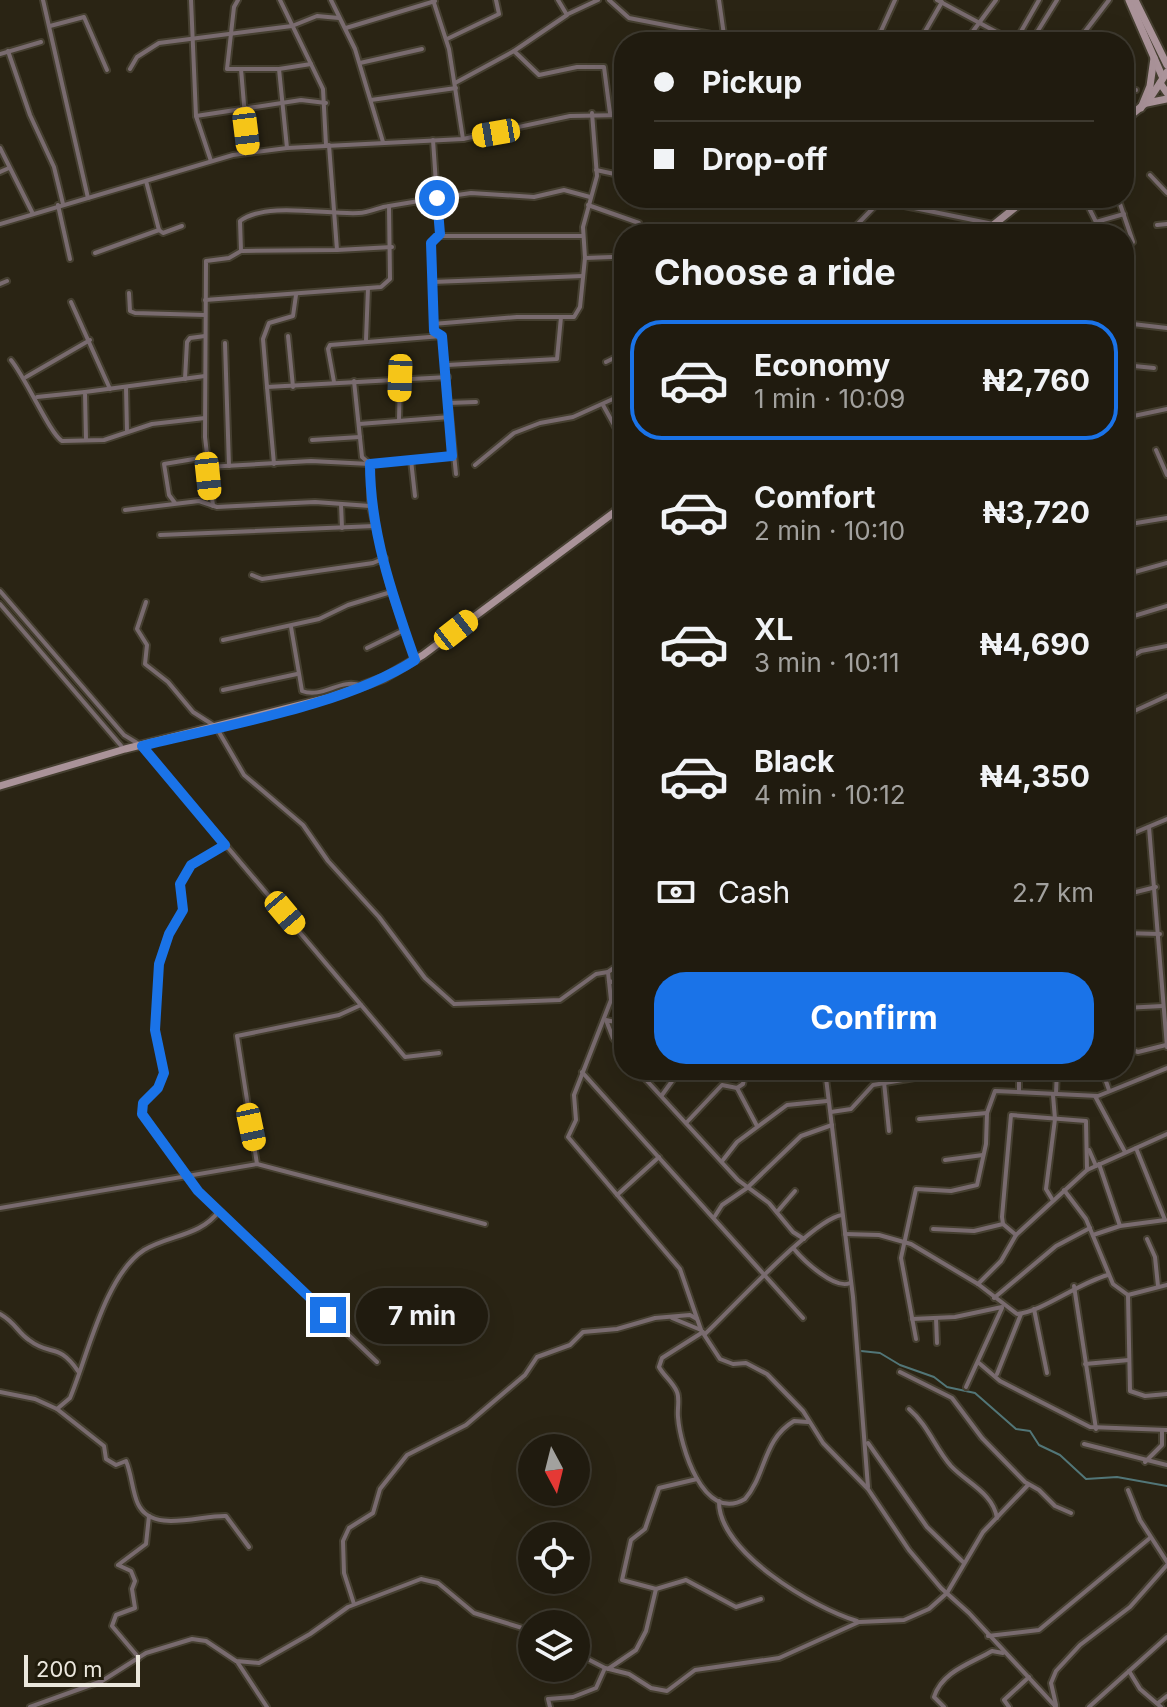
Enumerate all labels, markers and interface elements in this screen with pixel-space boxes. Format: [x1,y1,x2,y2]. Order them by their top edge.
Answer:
text: Pickup [702,64,802,100]
car [231,106,261,156]
car [470,117,522,149]
text: Drop-off [702,141,828,177]
route start [419,180,455,216]
text: Choose a ride [654,250,896,294]
icon: car [658,344,730,416]
text: Economy [754,347,890,383]
car [387,354,413,402]
text: ₦2,760 [982,362,1090,398]
text: 1 min · 10:09 [754,383,905,414]
car [194,451,222,501]
icon: car [658,476,730,548]
text: Comfort [754,479,875,515]
text: ₦3,720 [983,494,1090,530]
text: 2 min · 10:10 [754,515,905,546]
car [430,606,482,654]
icon: car [658,608,730,680]
text: XL [754,611,793,647]
text: ₦4,690 [980,626,1090,662]
text: 3 min · 10:11 [754,647,900,678]
icon: car [658,740,730,812]
text: Black [754,743,834,779]
text: ₦4,350 [980,758,1090,794]
text: 4 min · 10:12 [754,779,906,810]
icon: cash [654,870,698,914]
text: Cash [718,874,790,910]
text: 2.7 km [1012,877,1094,908]
car [260,887,310,939]
button: Confirm [654,972,1094,1064]
car [234,1101,268,1153]
callout: 7 min [356,1287,488,1343]
route end [310,1297,346,1333]
text: 7 min [388,1300,456,1331]
north arrow [518,1434,590,1506]
map controls [518,1434,590,1682]
button: locate [518,1522,590,1594]
button: layers [518,1610,590,1682]
scale bar [24,1651,140,1687]
text: 200 m [36,1656,103,1682]

